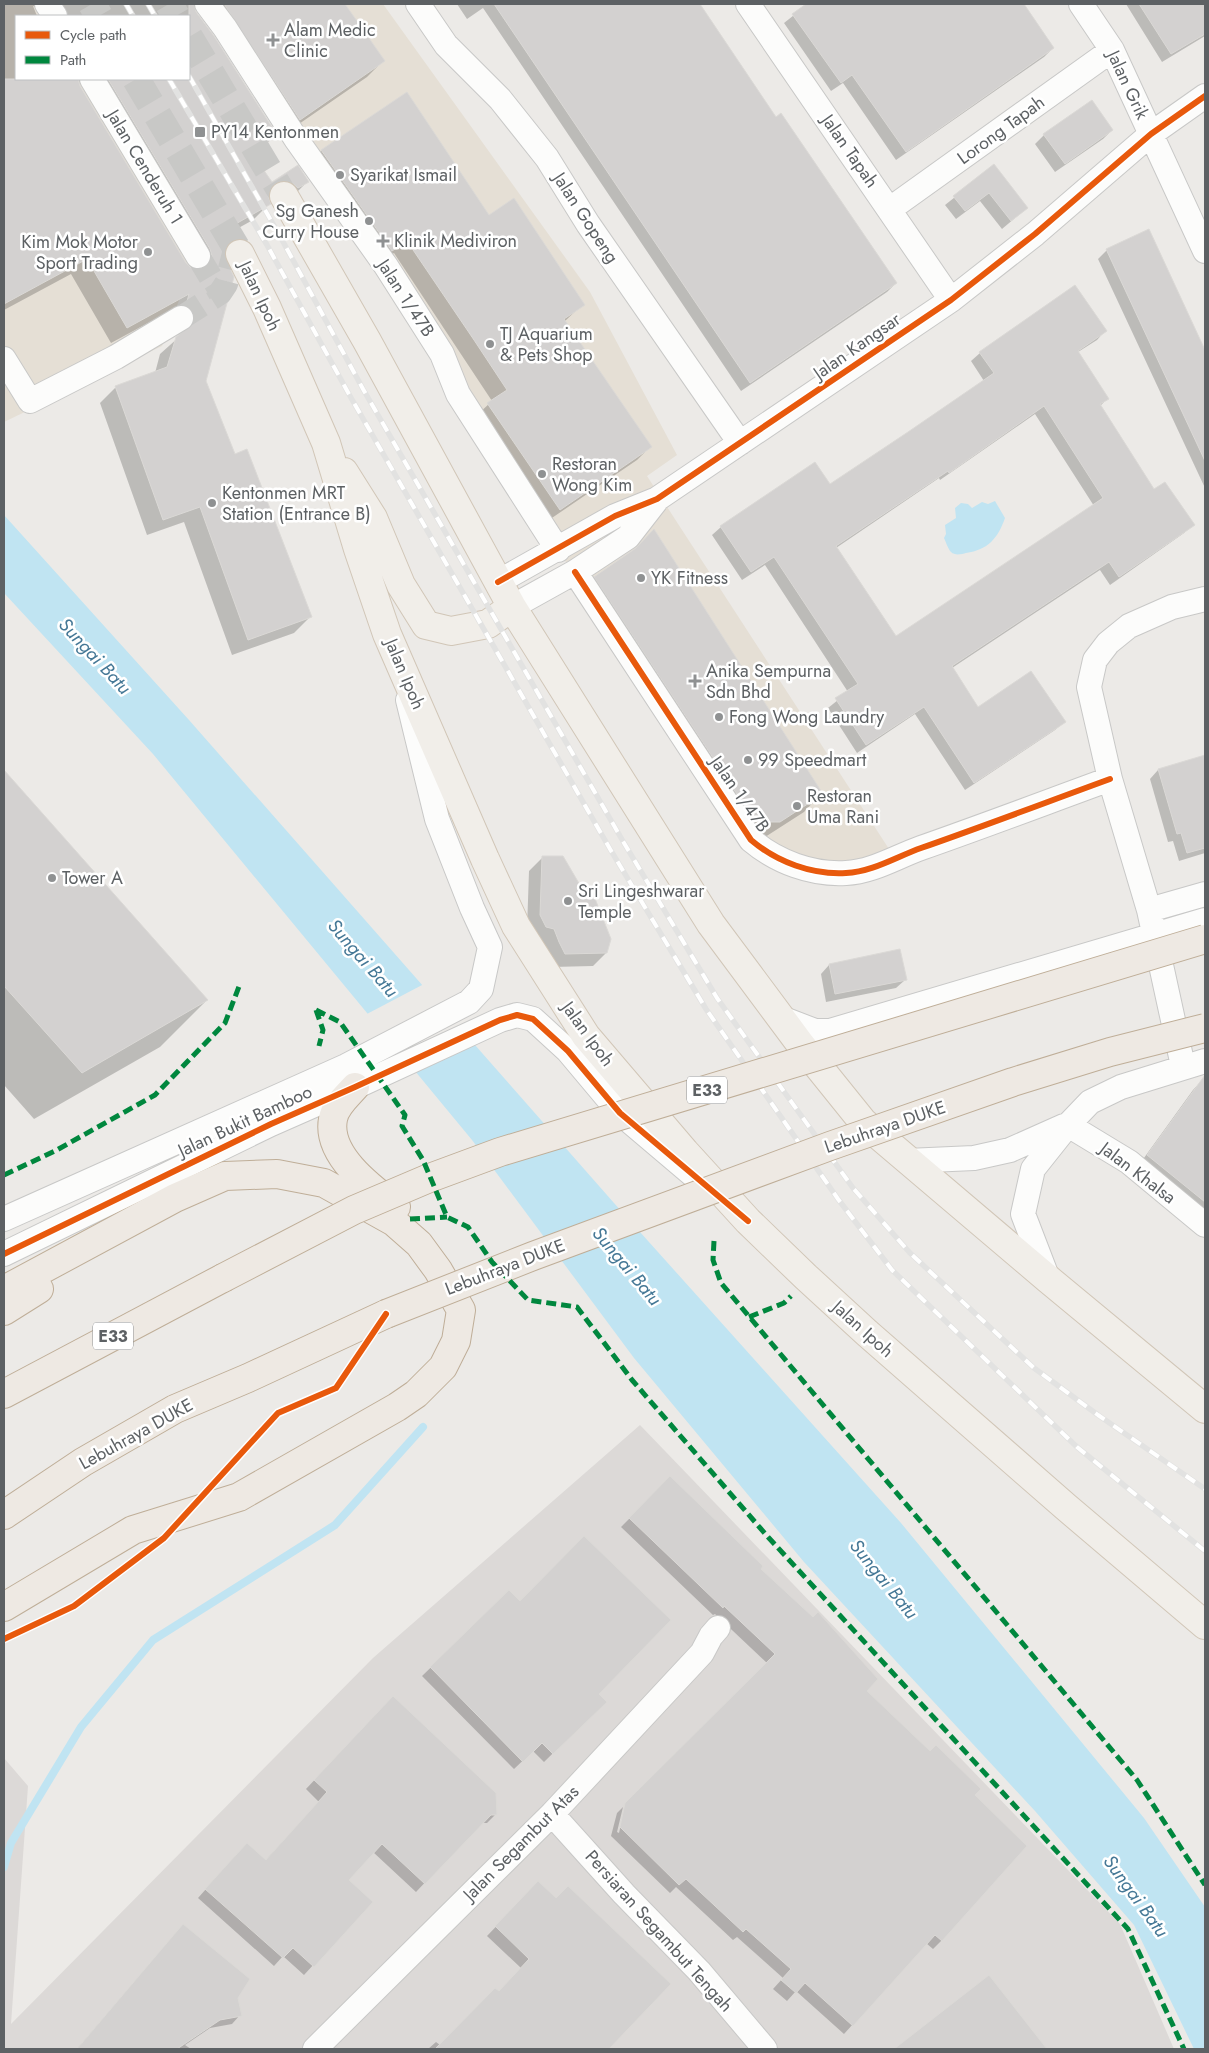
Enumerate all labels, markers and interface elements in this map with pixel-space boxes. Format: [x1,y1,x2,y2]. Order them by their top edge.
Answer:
legend [15,15,190,80]
place label: Alam Medic Clinic [284,17,376,64]
text: Cycle path [60,24,127,46]
marker: Alam Medic Clinic [266,33,280,47]
street label: Jalan Grik [1100,44,1155,124]
text: Path [60,49,86,71]
street label: Lorong Tapah [952,89,1050,171]
street label: Jalan Cenderuh 1 [99,103,190,229]
street label: Jalan Tapah [814,107,885,193]
place label: PY14 Kentonmen [211,119,339,145]
marker: PY14 Kentonmen [193,125,207,139]
place label: Syarikat Ismail [350,162,457,188]
street label: Jalan Gopeng [546,166,625,269]
marker: Syarikat Ismail [334,169,346,181]
place label: Sg Ganesh Curry House [262,198,359,245]
marker: Sg Ganesh Curry House [363,215,375,227]
place label: Klinik Mediviron [394,228,517,254]
place label: Kim Mok Motor Sport Trading [21,229,139,276]
marker: Klinik Mediviron [376,234,390,248]
marker: Kim Mok Motor Sport Trading [142,246,154,258]
street label: Jalan 1/47B [370,252,441,342]
street label: Jalan Ipoh [232,255,288,335]
street label: Jalan Kangsar [806,306,907,387]
place label: TJ Aquarium & Pets Shop [500,321,593,368]
marker: TJ Aquarium & Pets Shop [484,338,496,350]
place label: Restoran Wong Kim [552,451,632,498]
marker: Restoran Wong Kim [536,468,548,480]
place label: Kentonmen MRT Station (Entrance B) [222,480,371,527]
marker: Kentonmen MRT Station (Entrance B) [206,497,218,509]
place label: YK Fitness [651,565,728,591]
marker: YK Fitness [635,572,647,584]
water label: Sungai Batu [52,612,138,701]
street label: Jalan Ipoh [378,633,432,713]
place label: Anika Sempurna Sdn Bhd [706,658,831,705]
marker: Anika Sempurna Sdn Bhd [688,674,702,688]
place label: Fong Wong Laundry [729,704,884,730]
marker: Fong Wong Laundry [713,711,725,723]
place label: 99 Speedmart [758,747,867,773]
street label: Jalan 1/47B [703,749,776,837]
marker: 99 Speedmart [742,754,754,766]
place label: Restoran Uma Rani [807,783,879,830]
marker: Restoran Uma Rani [791,800,803,812]
place label: Tower A [62,865,123,891]
marker: Tower A [46,872,58,884]
place label: Sri Lingeshwarar Temple [578,878,705,925]
marker: Sri Lingeshwarar Temple [562,895,574,907]
water label: Sungai Batu [321,913,405,1003]
street label: Jalan Ipoh [554,995,620,1072]
road number: E33 [687,1076,727,1104]
street label: Jalan Bukit Bamboo [172,1078,316,1164]
street label: Lebuhraya DUKE [821,1094,949,1160]
street label: Jalan Khalsa [1093,1135,1181,1210]
water label: Sungai Batu [586,1221,668,1312]
street label: Lebuhraya DUKE [441,1232,569,1302]
street label: Jalan Ipoh [825,1293,899,1364]
road number: E33 [93,1322,133,1350]
street label: Lebuhraya DUKE [74,1392,198,1476]
water label: Sungai Batu [843,1533,925,1625]
street label: Jalan Segambut Atas [456,1779,585,1908]
street label: Persiaran Segambut Tengah [579,1844,739,2018]
water label: Sungai Batu [1097,1849,1175,1943]

